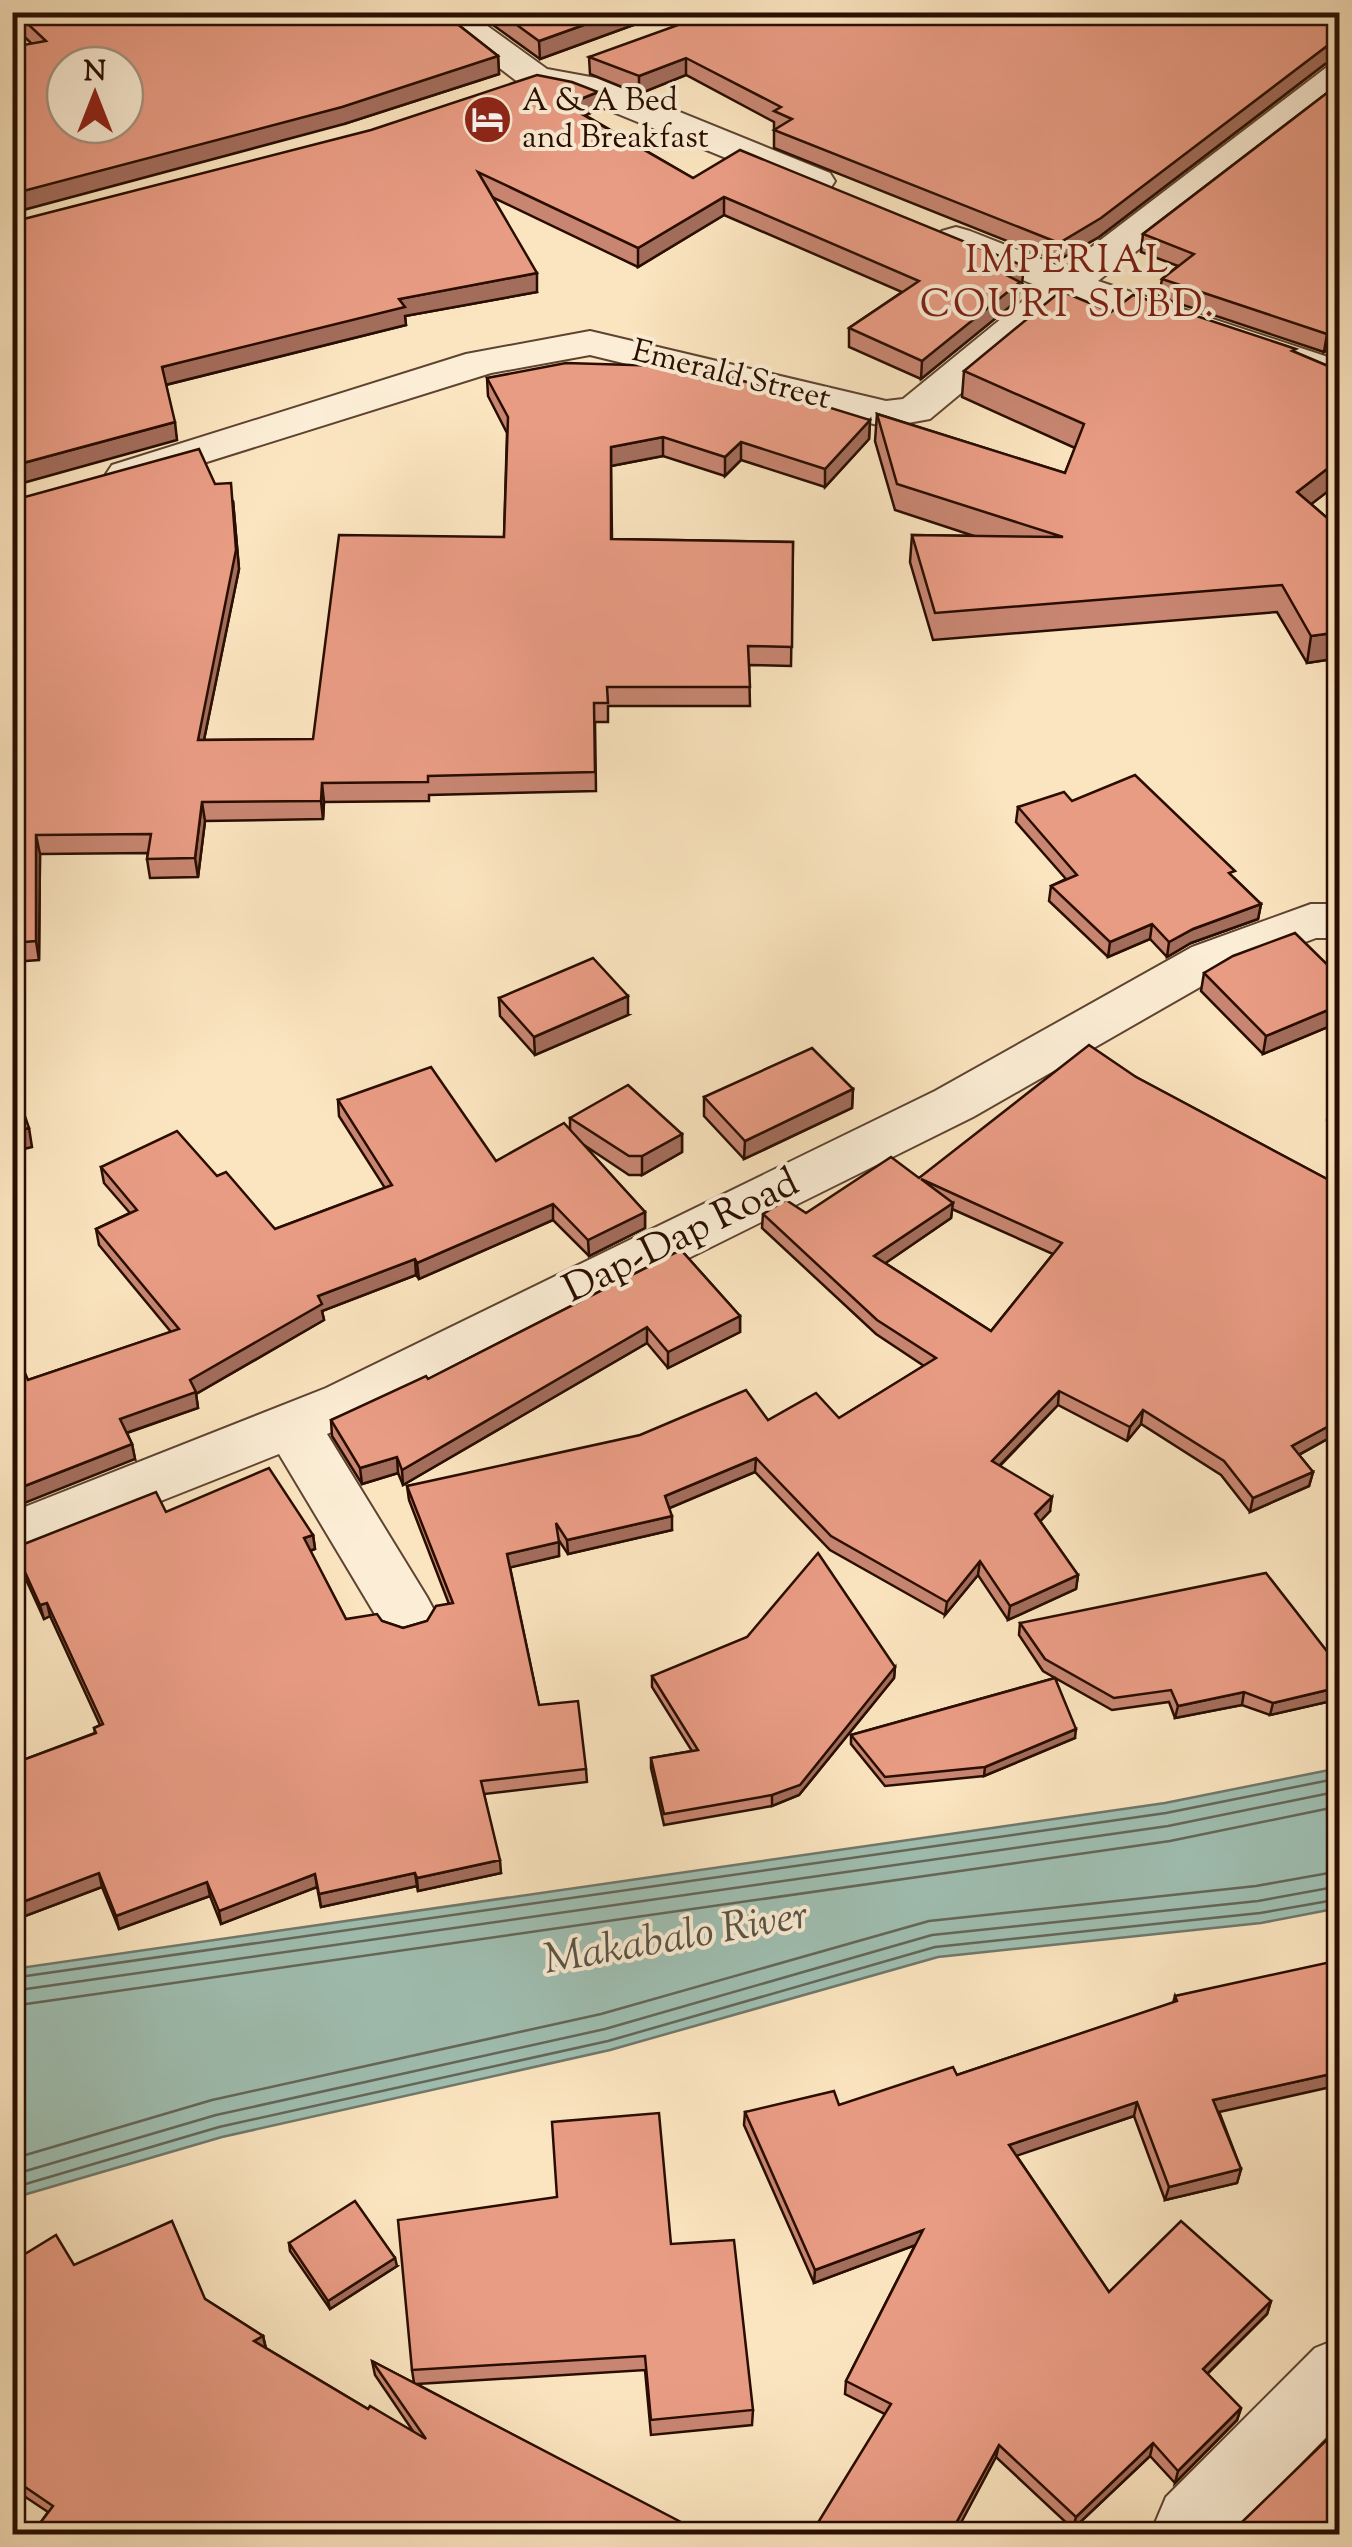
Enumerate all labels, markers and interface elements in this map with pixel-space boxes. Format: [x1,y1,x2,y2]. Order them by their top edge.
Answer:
north arrow [45,45,145,145]
text: N [84,53,106,93]
place label: A & A Bed and Breakfast [522,79,709,162]
hotel icon: A & A Bed and Breakfast [461,94,513,146]
district label: IMPERIAL COURT SUBD. [920,236,1216,334]
street label: Emerald Street [627,329,835,423]
street label: Dap-Dap Road [555,1156,809,1320]
water label: Makabalo River [539,1887,813,1993]

